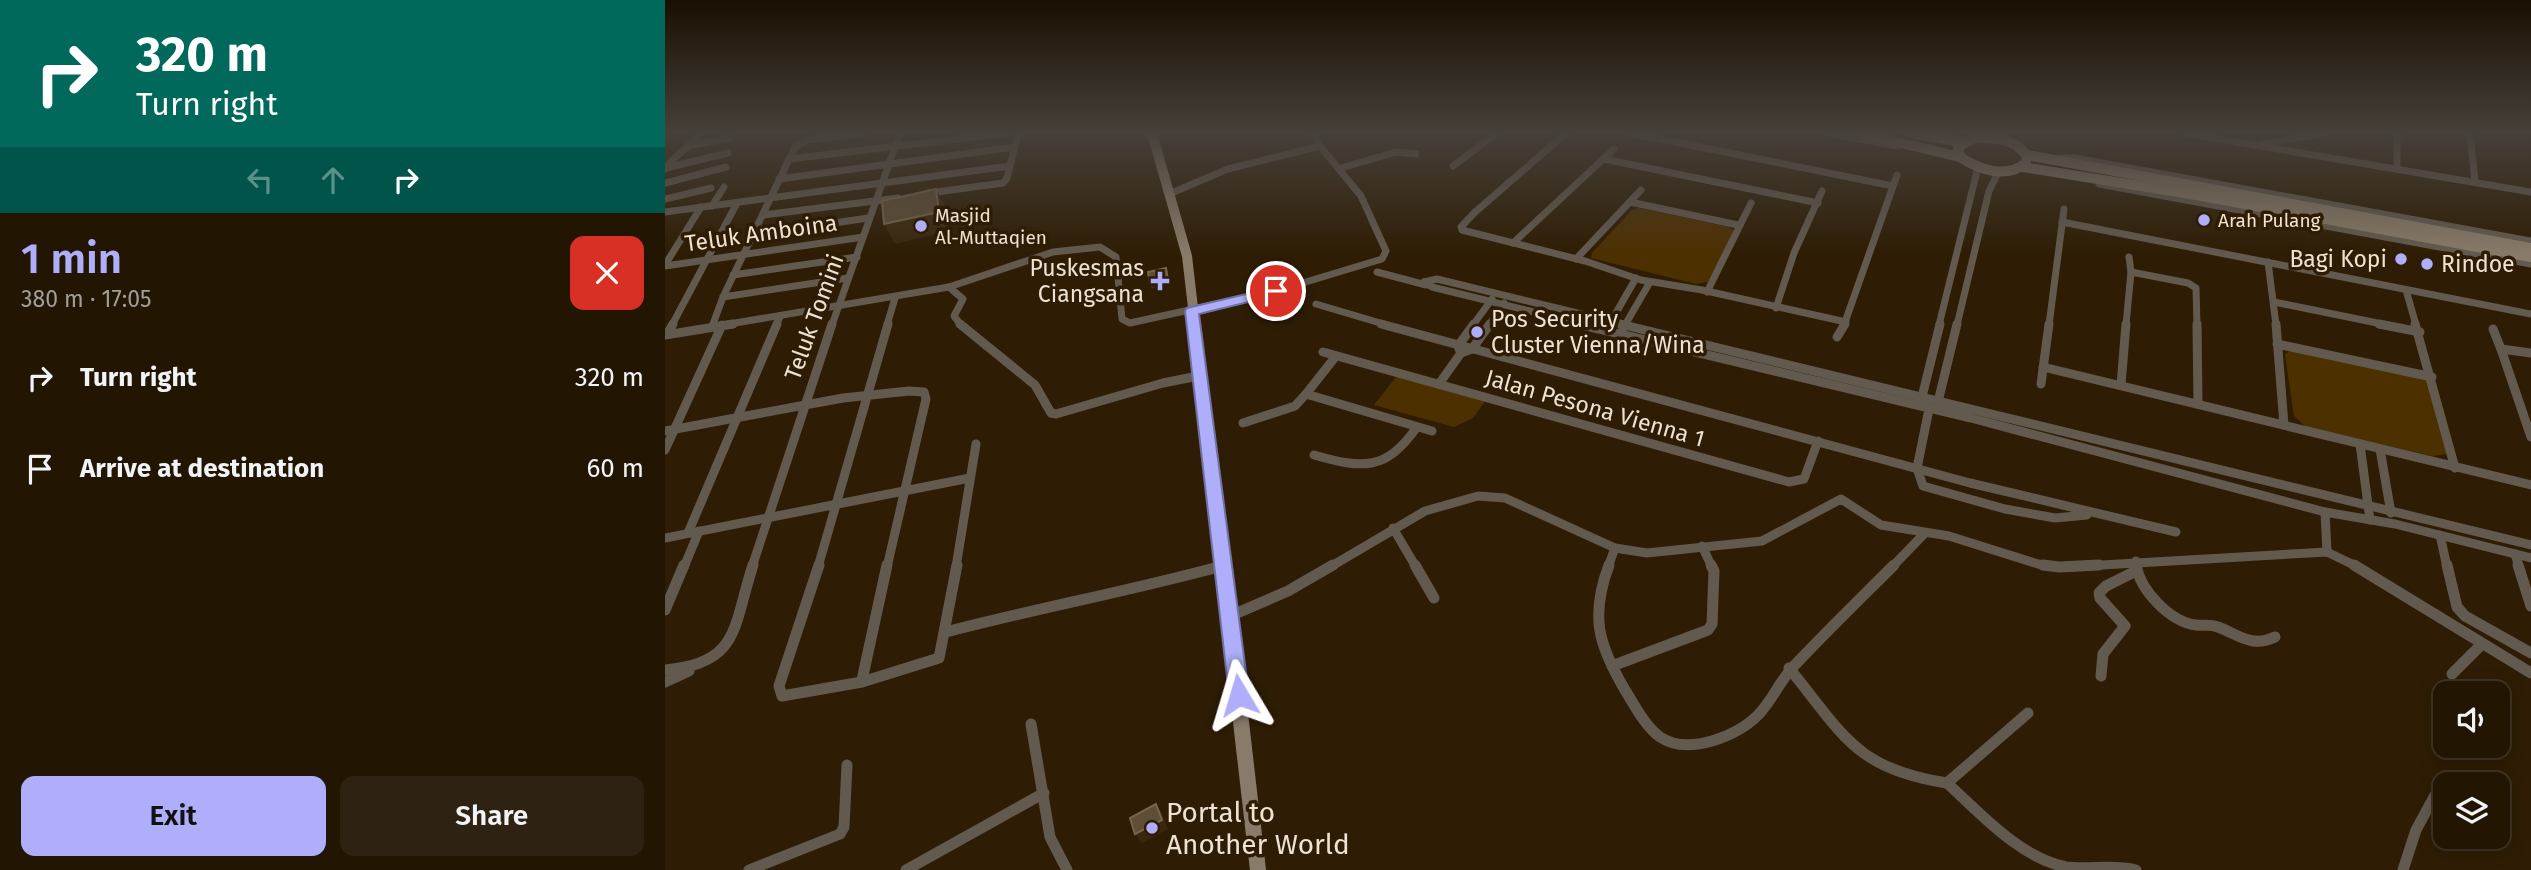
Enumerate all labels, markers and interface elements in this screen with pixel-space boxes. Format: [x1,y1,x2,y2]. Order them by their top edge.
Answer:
text: 320 m [136,25,268,84]
icon: right [21,28,112,119]
text: Turn right [136,85,278,123]
icon: left [241,161,279,199]
icon: ahead [314,161,352,199]
icon: right [387,161,425,199]
place label: Masjid Al-Muttaqien [935,204,1047,249]
street label: Teluk Amboina [683,208,839,258]
place label: Arah Pulang [2218,209,2321,232]
marker: Arah Pulang [2196,212,2212,228]
marker: Masjid Al-Muttaqien [913,218,929,234]
text: 1 min [21,234,122,284]
button: close [570,236,644,310]
place label: Bagi Kopi [2289,245,2387,273]
street label: Teluk Tomini [778,250,850,384]
place label: Rindoe [2441,250,2515,278]
marker: Bagi Kopi [2393,251,2409,267]
place label: Puskesmas Ciangsana [1030,254,1144,308]
marker: Rindoe [2419,256,2435,272]
pin [1246,261,1306,321]
marker: Puskesmas Ciangsana [1150,271,1170,291]
icon: arrive [1257,272,1295,310]
text: 380 m · 17:05 [21,285,152,313]
place label: Pos Security Cluster Vienna/Wina [1491,305,1705,359]
marker: Pos Security Cluster Vienna/Wina [1469,324,1485,340]
icon: right [21,359,59,397]
text: Turn right [80,362,197,393]
text: 320 m [575,362,644,393]
street label: Jalan Pesona Vienna 1 [1482,363,1708,453]
icon: arrive [21,450,59,488]
text: Arrive at destination [80,453,324,484]
text: 60 m [586,453,644,484]
position arrow [1202,658,1276,732]
map controls [2433,681,2510,849]
button: sound [2433,681,2510,758]
button: layers [2433,772,2510,849]
button: Exit [21,776,326,856]
button: Share [340,776,644,856]
place label: Portal to Another World [1166,796,1350,861]
marker: Portal to Another World [1144,820,1160,836]

